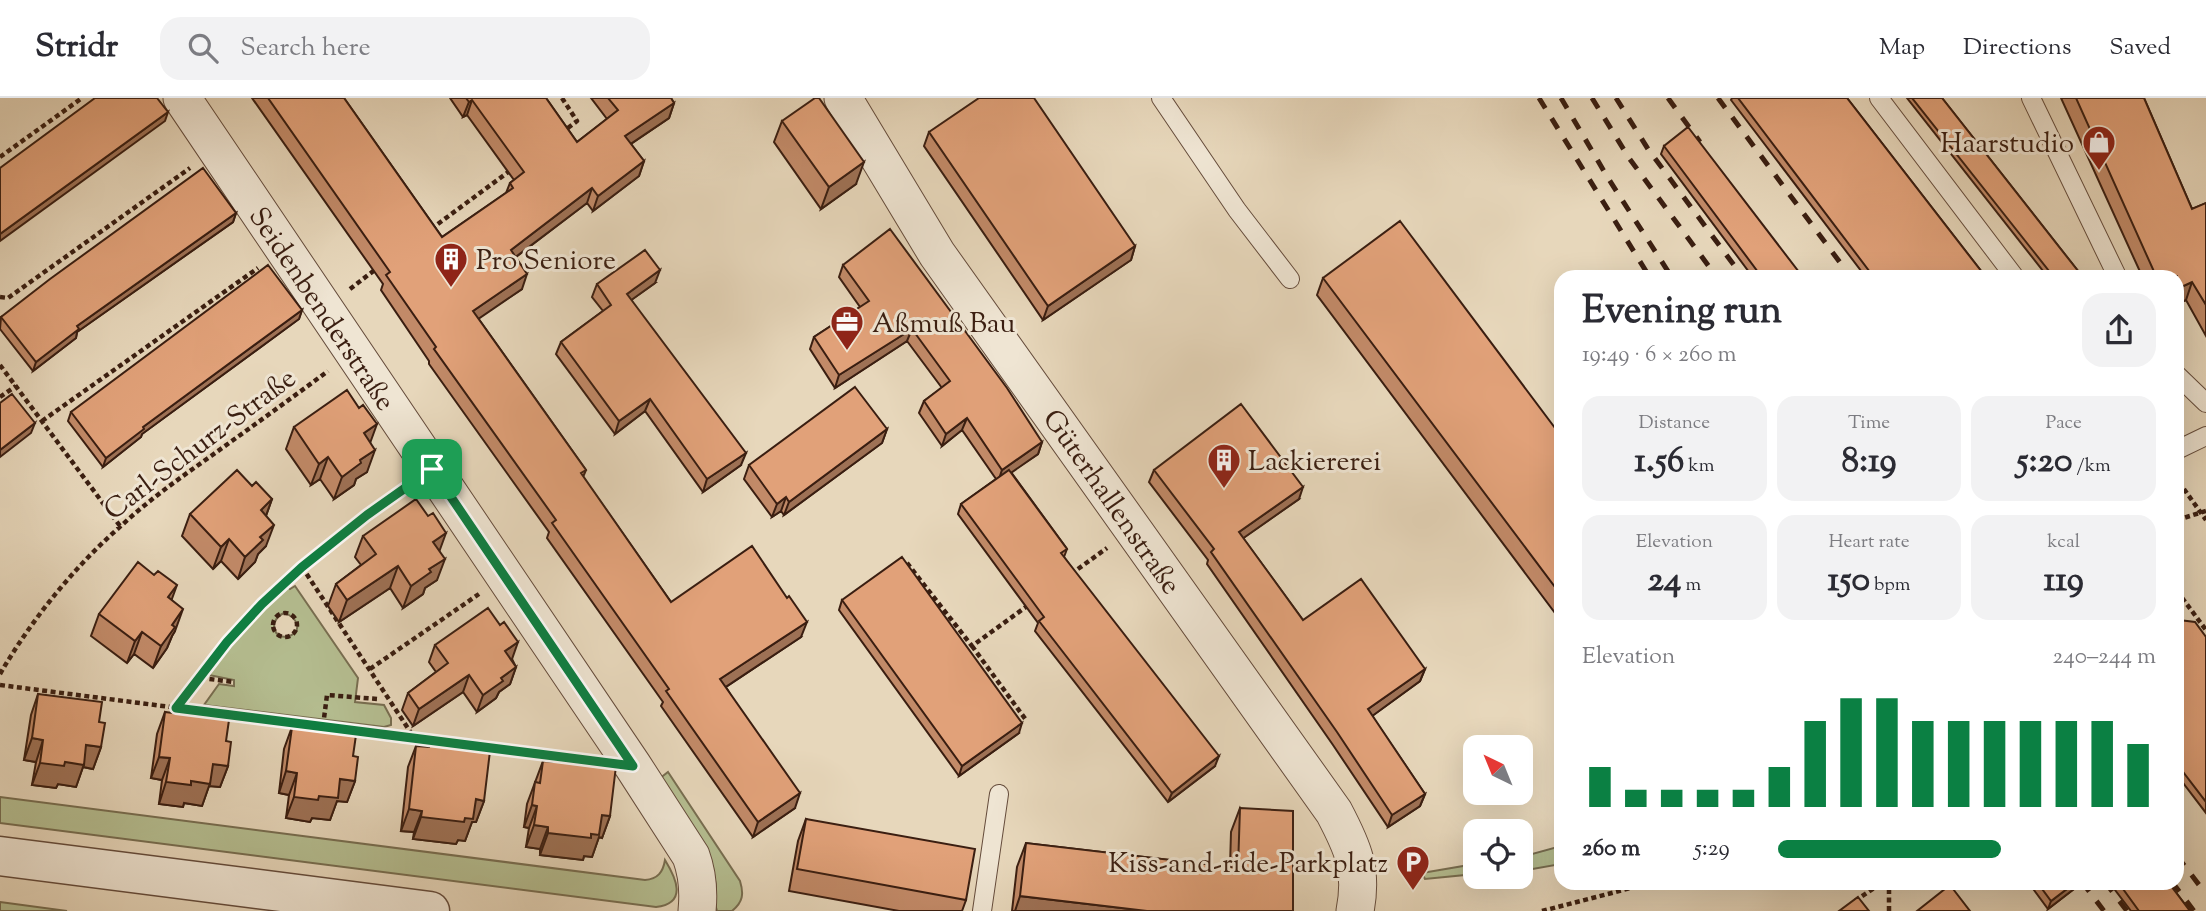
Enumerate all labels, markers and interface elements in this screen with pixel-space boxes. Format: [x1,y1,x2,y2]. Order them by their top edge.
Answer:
search box [160,17,650,80]
text: Stridr [35,24,118,72]
icon: search [184,29,222,67]
text: Search here [240,30,371,67]
text: Map [1879,31,1925,65]
text: Directions [1963,31,2071,65]
text: Saved [2109,31,2171,65]
shop icon: Haarstudio [2080,123,2118,172]
place label: Haarstudio [1940,125,2074,165]
street label: Seidenbenderstraße [237,200,404,419]
building icon: Pro Seniore [432,240,470,289]
place label: Pro Seniore [476,242,616,282]
text: Evening run [1582,286,1782,340]
button: share [2082,293,2156,367]
office icon: Aßmuß Bau [828,303,866,352]
place label: Aßmuß Bau [872,305,1016,345]
text: 19:49 · 6 × 260 m [1582,339,1737,372]
street label: Carl-Schurz-Straße [96,360,305,531]
street label: Güterhallenstraße [1032,402,1189,604]
text: Distance [1639,410,1710,437]
text: Time [1848,410,1890,437]
text: Pace [2045,410,2082,437]
text: 1.56 [1634,437,1684,488]
text: 8:19 [1841,437,1897,488]
text: 5:20 [2016,437,2072,488]
pin [402,439,462,499]
building icon: Lackiererei [1205,441,1243,490]
place label: Lackiererei [1248,443,1381,483]
icon: arrive [413,450,451,488]
text: km [1684,453,1714,480]
text: /km [2072,453,2111,480]
text: Elevation [1636,529,1713,556]
text: Heart rate [1828,529,1910,556]
text: kcal [2047,529,2080,556]
text: 24 [1647,556,1681,607]
text: 150 [1828,556,1870,607]
text: 119 [2043,556,2084,607]
text: m [1681,572,1701,599]
text: bpm [1870,572,1910,599]
text: Elevation [1582,641,1675,674]
text: 240–244 m [2053,641,2156,674]
north arrow [1463,735,1533,805]
map controls [1463,735,1533,889]
button: locate [1463,819,1533,889]
text: 260 m [1582,833,1640,866]
text: 5:29 [1694,833,1730,866]
parking icon: Kiss-and-ride-Parkplatz [1394,843,1432,892]
place label: Kiss-and-ride-Parkplatz [1108,845,1388,885]

